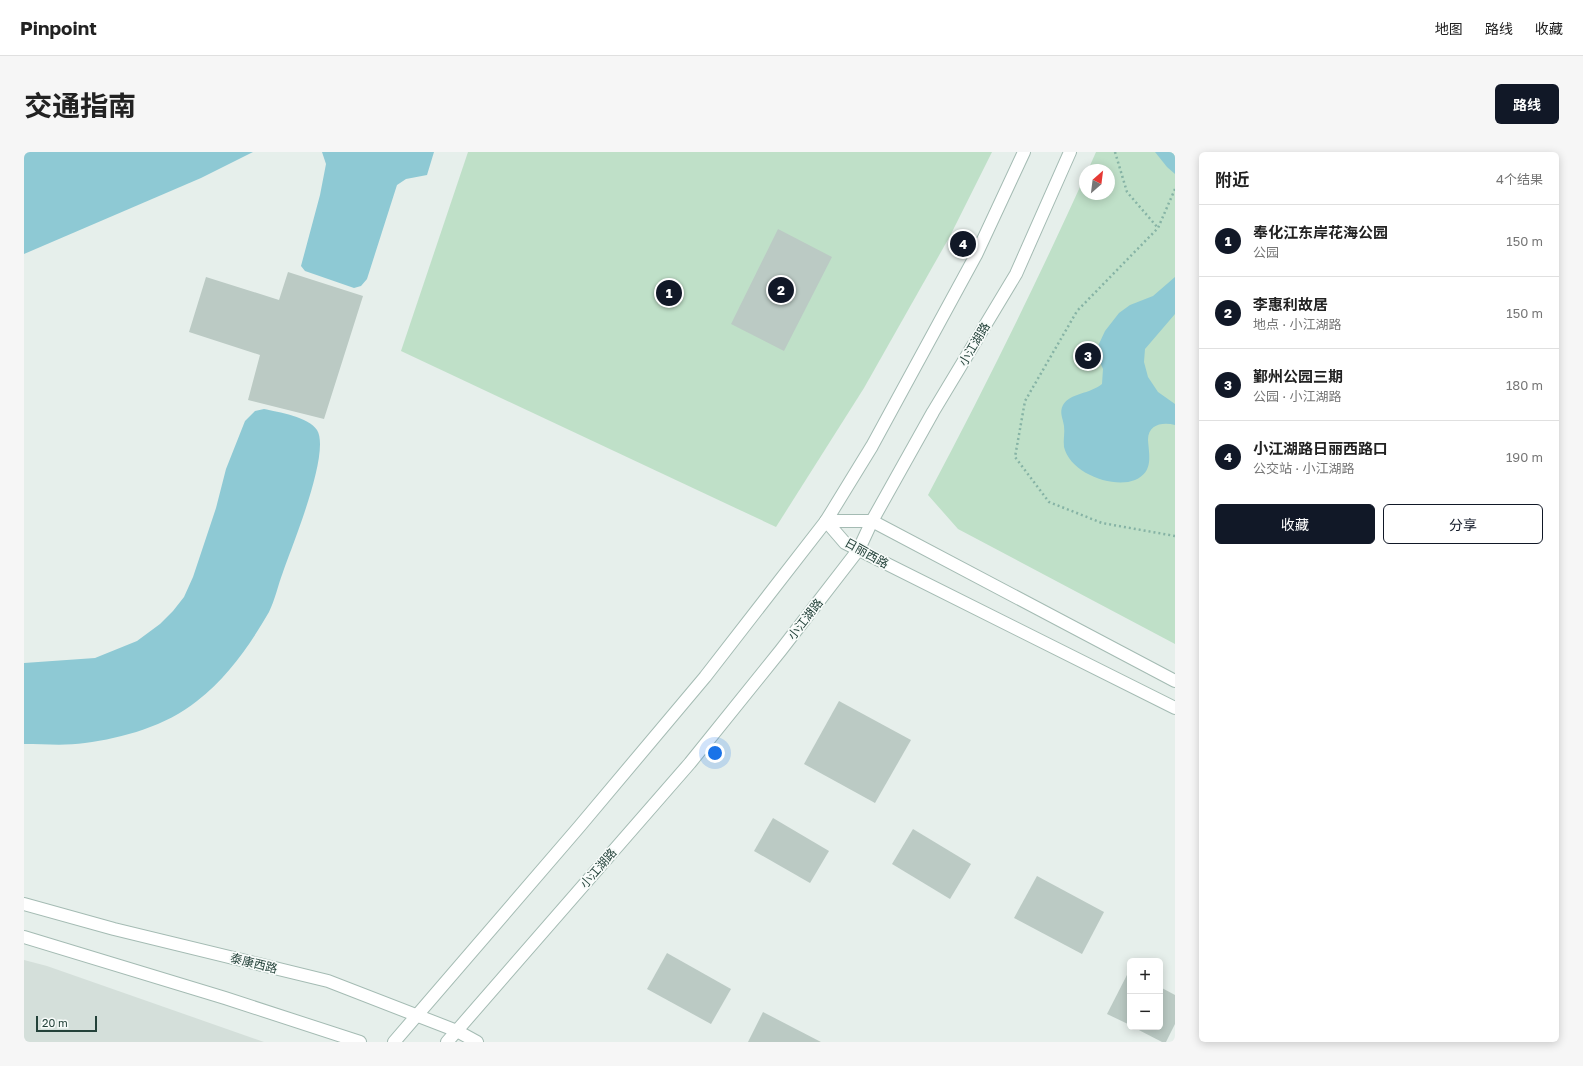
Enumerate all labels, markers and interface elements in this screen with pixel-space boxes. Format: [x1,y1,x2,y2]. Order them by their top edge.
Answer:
text: Pinpoint [20,16,97,39]
text: 地图 [1435,20,1463,37]
text: 路线 [1485,20,1513,37]
text: 收藏 [1535,20,1563,37]
button: 路线 [1495,84,1559,124]
text: 交通指南 [24,89,136,122]
north arrow [1079,164,1115,200]
text: 附近 [1215,169,1249,190]
text: 4个结果 [1496,171,1543,187]
text: 奉化江东岸花海公园 [1253,223,1388,241]
pin: 4 [950,229,976,259]
text: 1 [1225,233,1231,249]
text: 150 m [1506,233,1543,249]
text: 公园 [1253,244,1279,260]
pin: 2 [768,275,794,305]
pin: 1 [656,278,682,308]
text: 李惠利故居 [1253,295,1328,313]
text: 2 [1224,305,1232,321]
text: 150 m [1506,305,1543,321]
text: 地点 · 小江湖路 [1253,316,1341,332]
street label: 小江湖路 [955,320,993,368]
pin: 3 [1075,341,1101,371]
text: 鄞州公园三期 [1253,367,1343,385]
text: 3 [1224,377,1232,393]
text: 180 m [1506,377,1543,393]
text: 公园 · 小江湖路 [1253,388,1341,404]
text: 小江湖路日丽西路口 [1253,439,1388,457]
text: 4 [1224,449,1232,465]
text: 190 m [1506,449,1543,465]
text: 公交站 · 小江湖路 [1253,460,1354,476]
button: 收藏 [1215,504,1375,544]
button: 分享 [1383,504,1543,544]
street label: 日丽西路 [842,535,892,571]
street label: 小江湖路 [784,595,826,643]
your location [705,743,725,763]
street label: 小江湖路 [577,845,619,891]
street label: 泰康西路 [229,950,279,976]
map controls [1127,958,1163,1030]
button: + [1127,958,1163,994]
button: − [1127,994,1163,1030]
scale bar [36,1014,97,1033]
text: 20 m [42,1016,68,1029]

